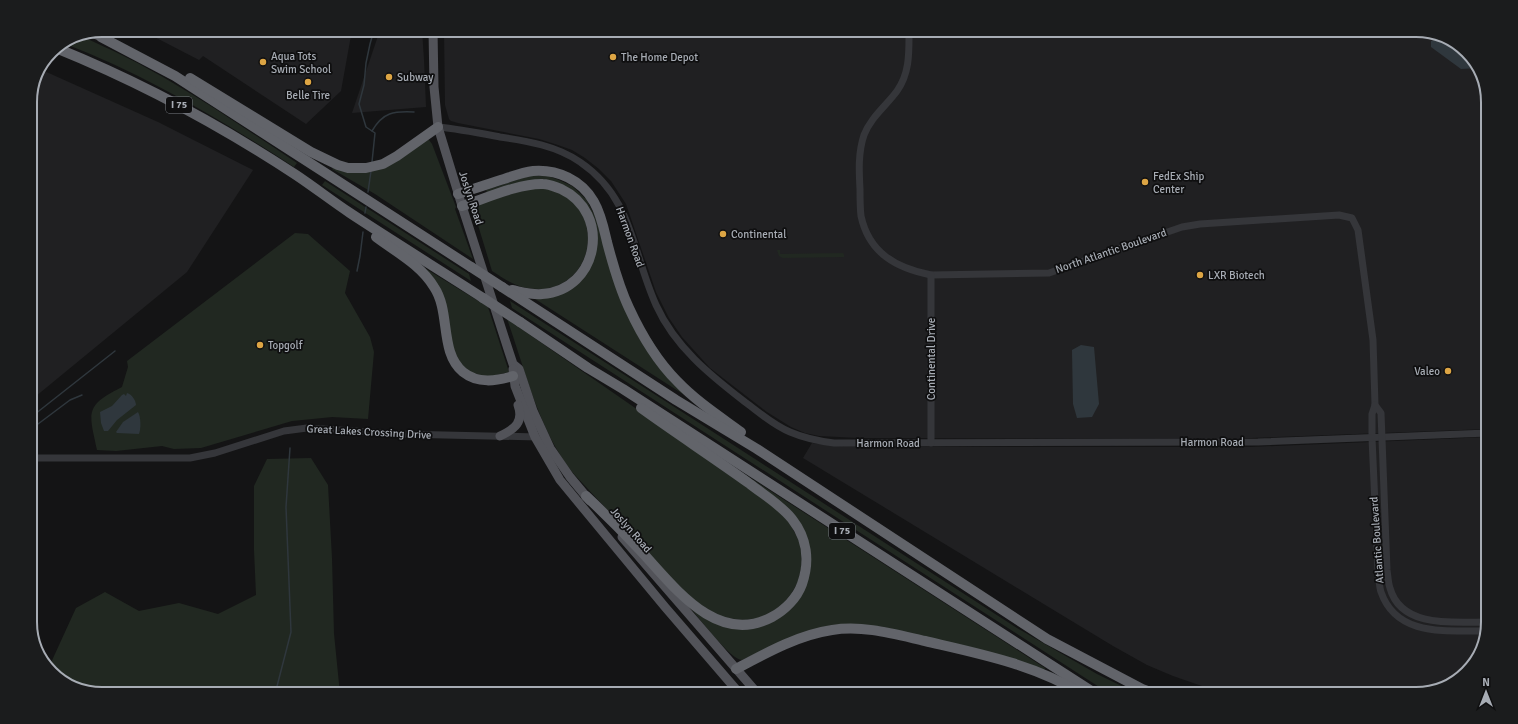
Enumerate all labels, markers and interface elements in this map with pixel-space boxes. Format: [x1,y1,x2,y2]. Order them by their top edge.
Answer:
place label: Aqua Tots Swim School [271,50,331,76]
place label: The Home Depot [621,51,698,64]
marker: The Home Depot [608,52,618,62]
marker: Aqua Tots Swim School [258,57,268,67]
place label: Subway [397,71,434,84]
marker: Subway [384,72,394,82]
marker: Belle Tire [303,77,313,87]
place label: Belle Tire [286,89,330,102]
road number: I 75 [166,97,192,113]
street label: Joslyn Road [456,170,486,227]
place label: FedEx Ship Center [1153,170,1205,196]
marker: FedEx Ship Center [1140,177,1150,187]
street label: Harmon Road [613,205,647,269]
street label: North Atlantic Boulevard [1054,226,1168,276]
place label: Continental [731,228,786,241]
marker: Continental [718,229,728,239]
place label: LXR Biotech [1208,269,1265,282]
marker: LXR Biotech [1195,270,1205,280]
street label: Continental Drive [925,318,938,400]
place label: Topgolf [268,339,304,352]
marker: Topgolf [255,340,265,350]
place label: Valeo [1414,365,1440,378]
marker: Valeo [1443,366,1453,376]
street label: Great Lakes Crossing Drive [306,422,432,442]
street label: Harmon Road [1180,436,1244,449]
street label: Harmon Road [856,437,920,450]
street label: Atlantic Boulevard [1367,496,1387,584]
street label: Joslyn Road [608,505,654,555]
road number: I 75 [829,523,855,539]
north arrow [1466,672,1506,712]
text: N [1482,676,1490,689]

